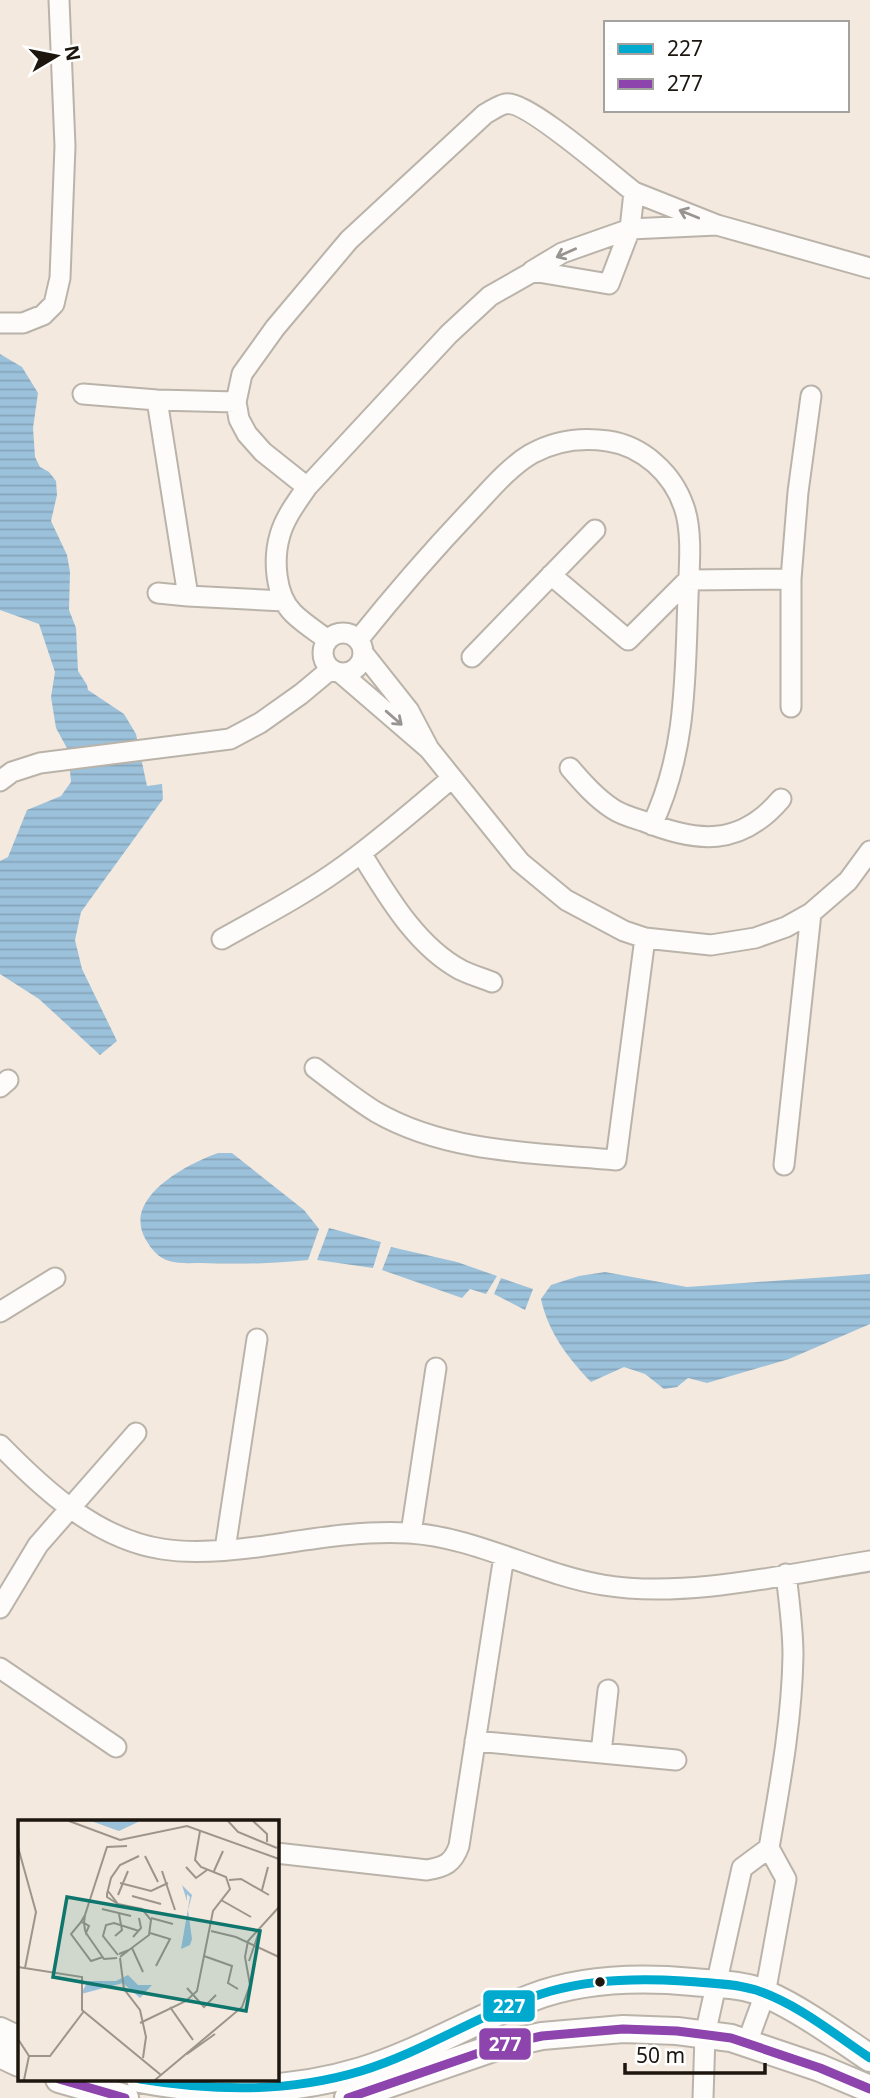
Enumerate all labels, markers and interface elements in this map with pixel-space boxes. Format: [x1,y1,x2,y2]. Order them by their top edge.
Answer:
north arrow [21,21,91,91]
legend [604,21,849,112]
text: 227 [667,34,703,62]
text: N [59,43,87,63]
text: 277 [667,69,703,97]
one-way arrow [679,207,701,220]
one-way arrow [556,247,577,260]
one-way arrow [385,710,403,726]
inset map [18,1820,278,2080]
unlabelled marker [593,1975,607,1989]
line badge: 227 [482,1989,536,2023]
text: 227 [493,1993,525,2019]
line badge: 277 [478,2027,532,2061]
text: 277 [489,2031,521,2057]
scale bar [625,2032,765,2076]
text: 50 m [636,2041,685,2069]

